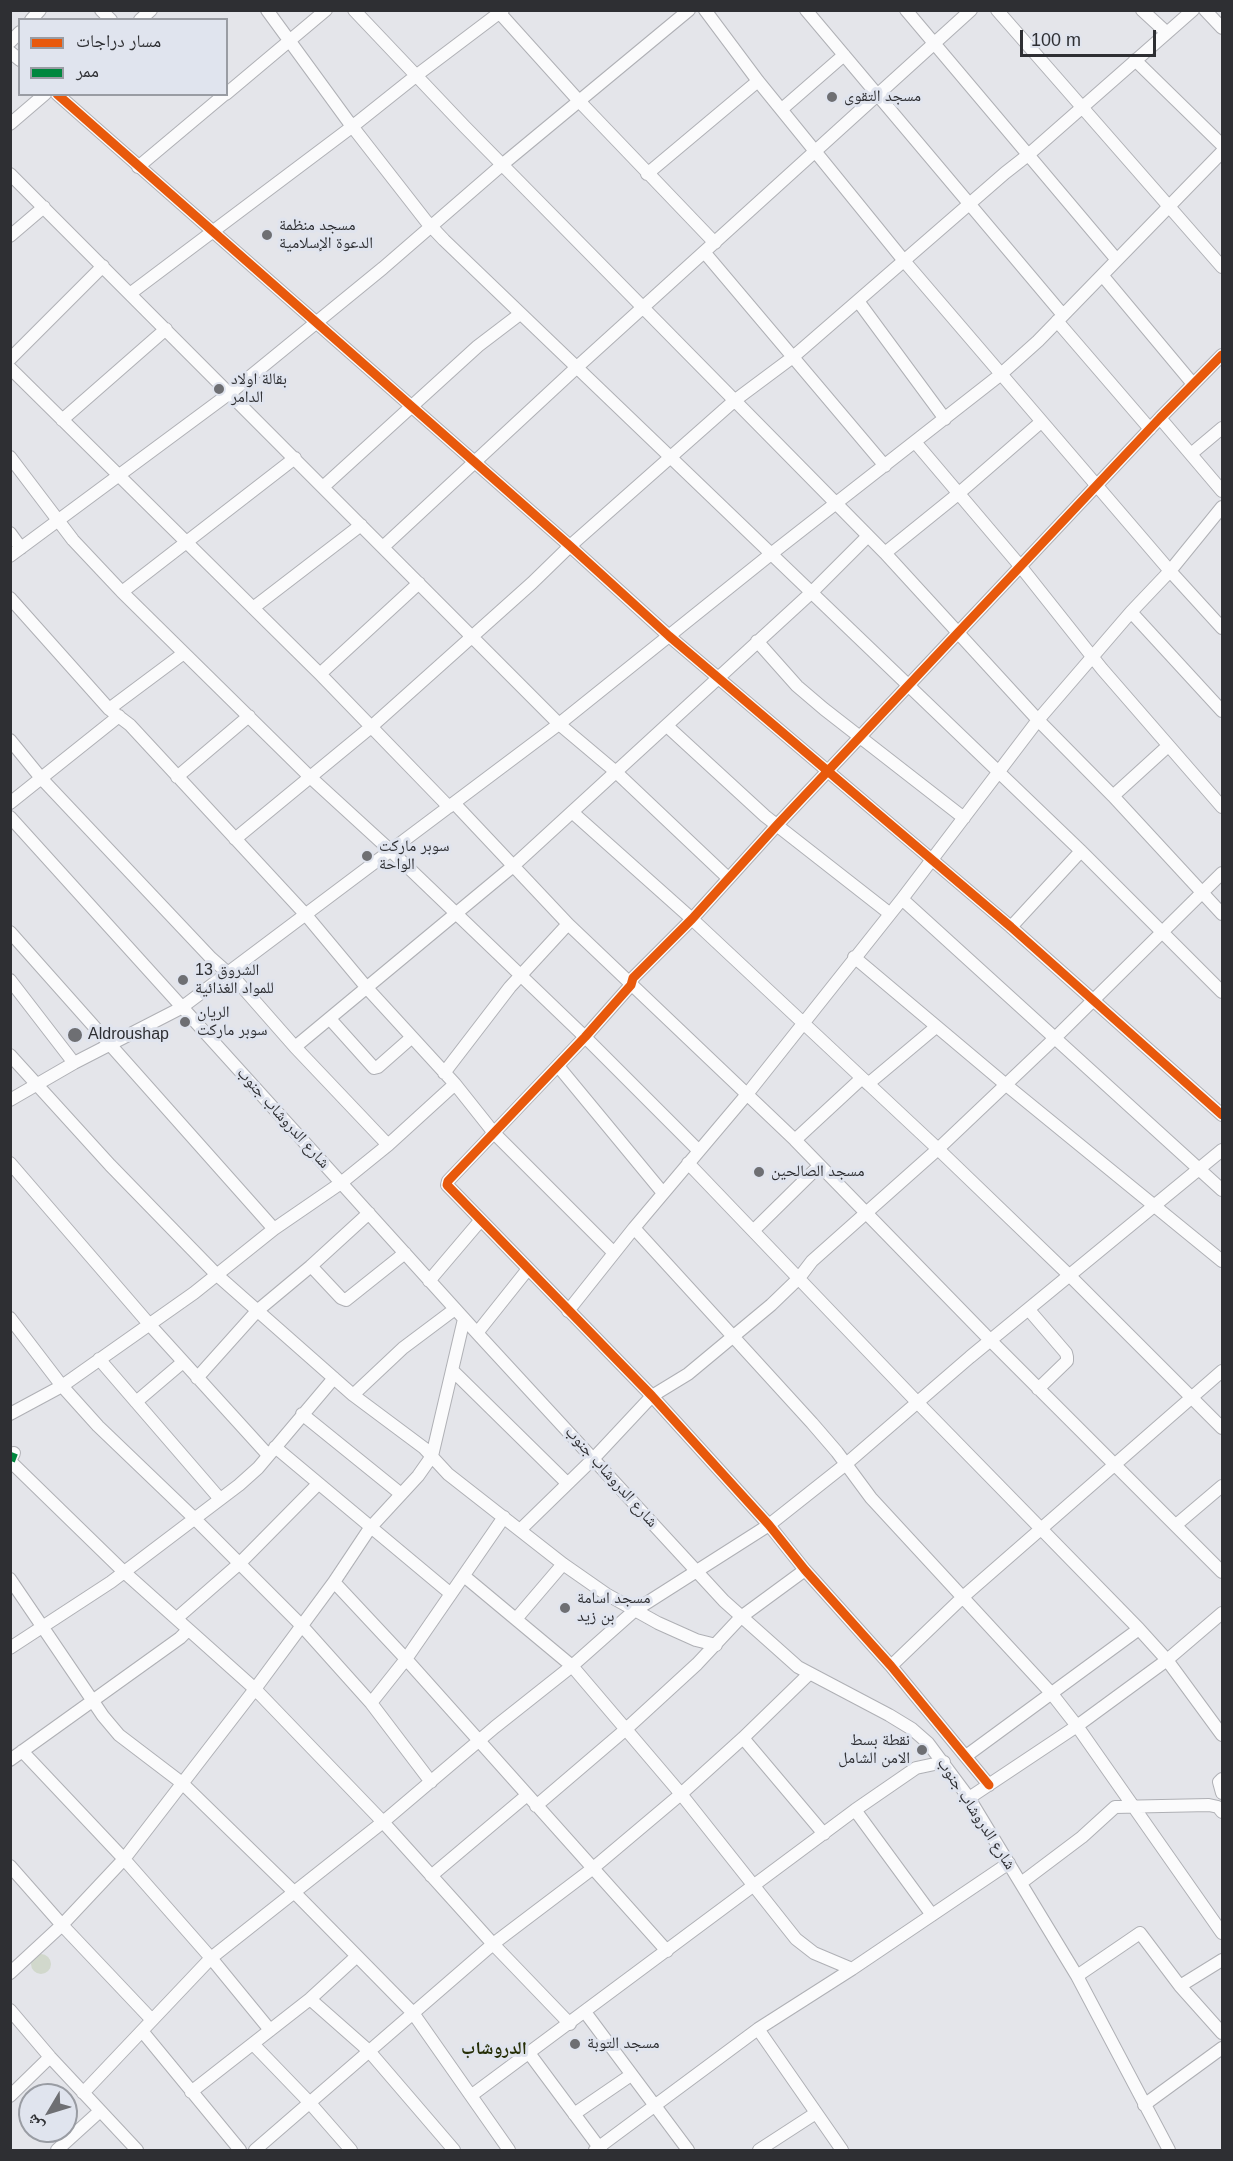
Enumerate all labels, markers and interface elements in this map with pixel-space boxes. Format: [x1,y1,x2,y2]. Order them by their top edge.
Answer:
legend [18,18,228,96]
scale bar [1023,18,1160,56]
text: 100 m [1031,30,1081,50]
text: مسار دراجات [76,31,161,51]
text: ممر [76,61,99,81]
place label: مسجد التقوى [844,87,921,107]
marker: مسجد التقوى [825,90,839,104]
place label: مسجد منظمة الدعوة الإسلامية [279,216,373,254]
marker: مسجد منظمة الدعوة الإسلامية [260,228,274,242]
place label: بقالة اولاد الدامر [231,370,287,408]
marker: بقالة اولاد الدامر [212,382,226,396]
place label: سوبر ماركت الواحة [379,837,450,875]
marker: سوبر ماركت الواحة [360,849,374,863]
place label: الشروق 13 للمواد الغذائية [195,961,274,999]
marker: الشروق 13 للمواد الغذائية [176,973,190,987]
place label: الريان سوبر ماركت [197,1003,268,1041]
marker: الريان سوبر ماركت [178,1015,192,1029]
place label: Aldroushap [88,1025,169,1045]
marker: Aldroushap [66,1026,84,1044]
street label: شارع الدروشاب جنوب [233,1064,333,1172]
place label: مسجد الصالحين [771,1162,864,1182]
marker: مسجد الصالحين [752,1165,766,1179]
street label: شارع الدروشاب جنوب [561,1423,661,1531]
place label: مسجد اسامة بن زيد [577,1589,651,1627]
marker: مسجد اسامة بن زيد [558,1601,572,1615]
place label: نقطة بسط الامن الشامل [838,1731,910,1769]
marker: نقطة بسط الامن الشامل [915,1743,929,1757]
street label: شارع الدروشاب جنوب [933,1755,1019,1873]
place label: مسجد التوبة [587,2034,660,2054]
marker: مسجد التوبة [568,2037,582,2051]
district label: الدروشاب [461,2038,527,2060]
north arrow [18,2083,78,2143]
text: ش [23,2111,47,2135]

